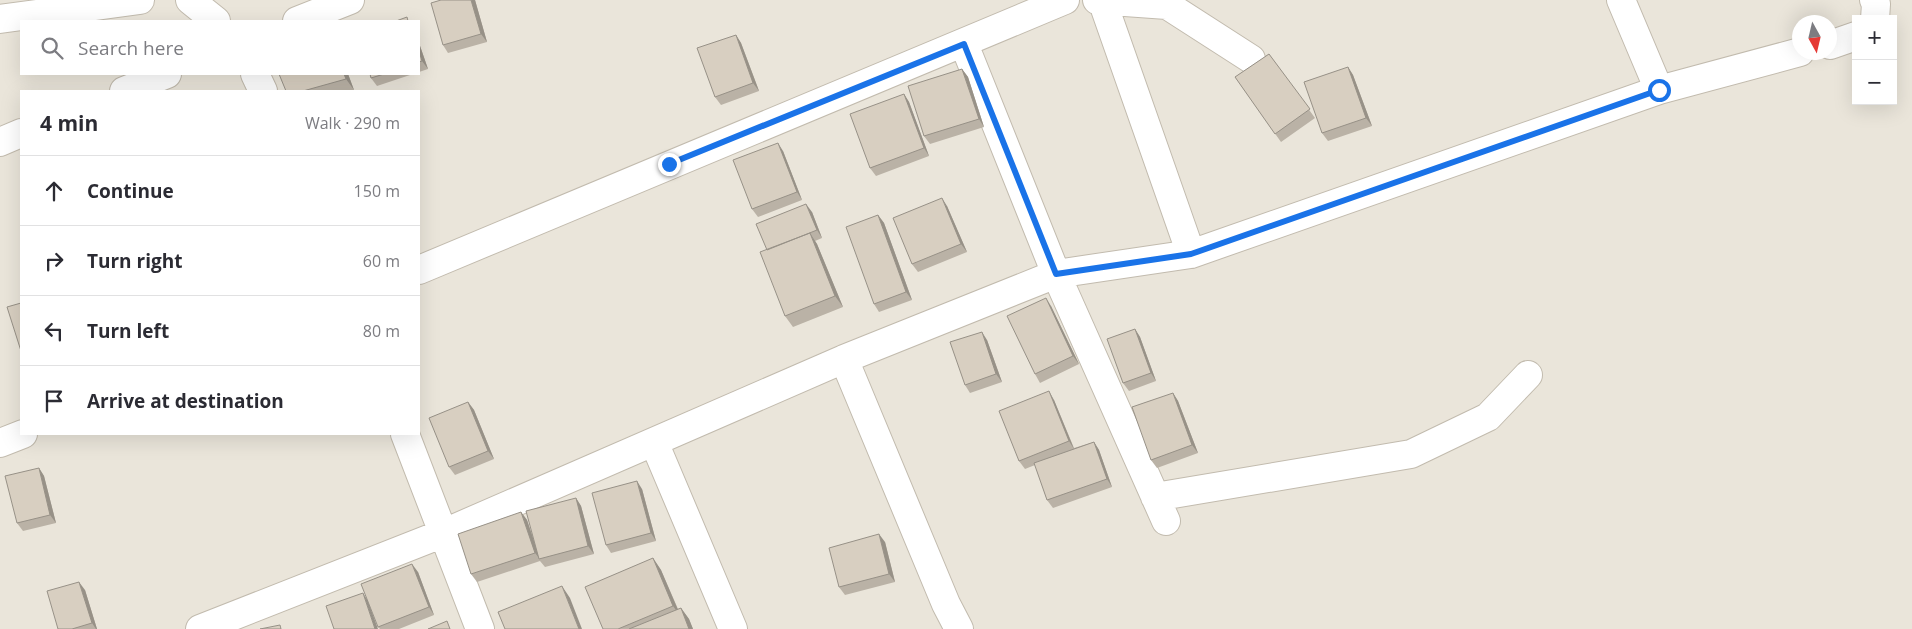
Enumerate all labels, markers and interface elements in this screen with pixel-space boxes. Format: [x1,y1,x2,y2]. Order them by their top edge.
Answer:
north arrow [1792,15,1837,60]
map controls [1852,15,1897,105]
button: + [1852,15,1897,60]
search box [20,20,420,75]
icon: search [38,34,66,62]
text: Search here [78,35,184,61]
button: − [1852,60,1897,105]
route start [1648,79,1671,102]
text: 4 min [40,109,98,137]
text: Walk · 290 m [305,112,400,134]
route end [658,153,681,176]
icon: ahead [40,177,68,205]
text: Continue [87,178,174,204]
text: 150 m [354,180,400,202]
icon: right [40,247,68,275]
text: Turn right [87,248,182,274]
text: 60 m [363,250,400,272]
icon: left [40,317,68,345]
text: Turn left [87,318,169,344]
text: 80 m [363,320,400,342]
icon: arrive [40,387,68,415]
text: Arrive at destination [87,388,284,414]

